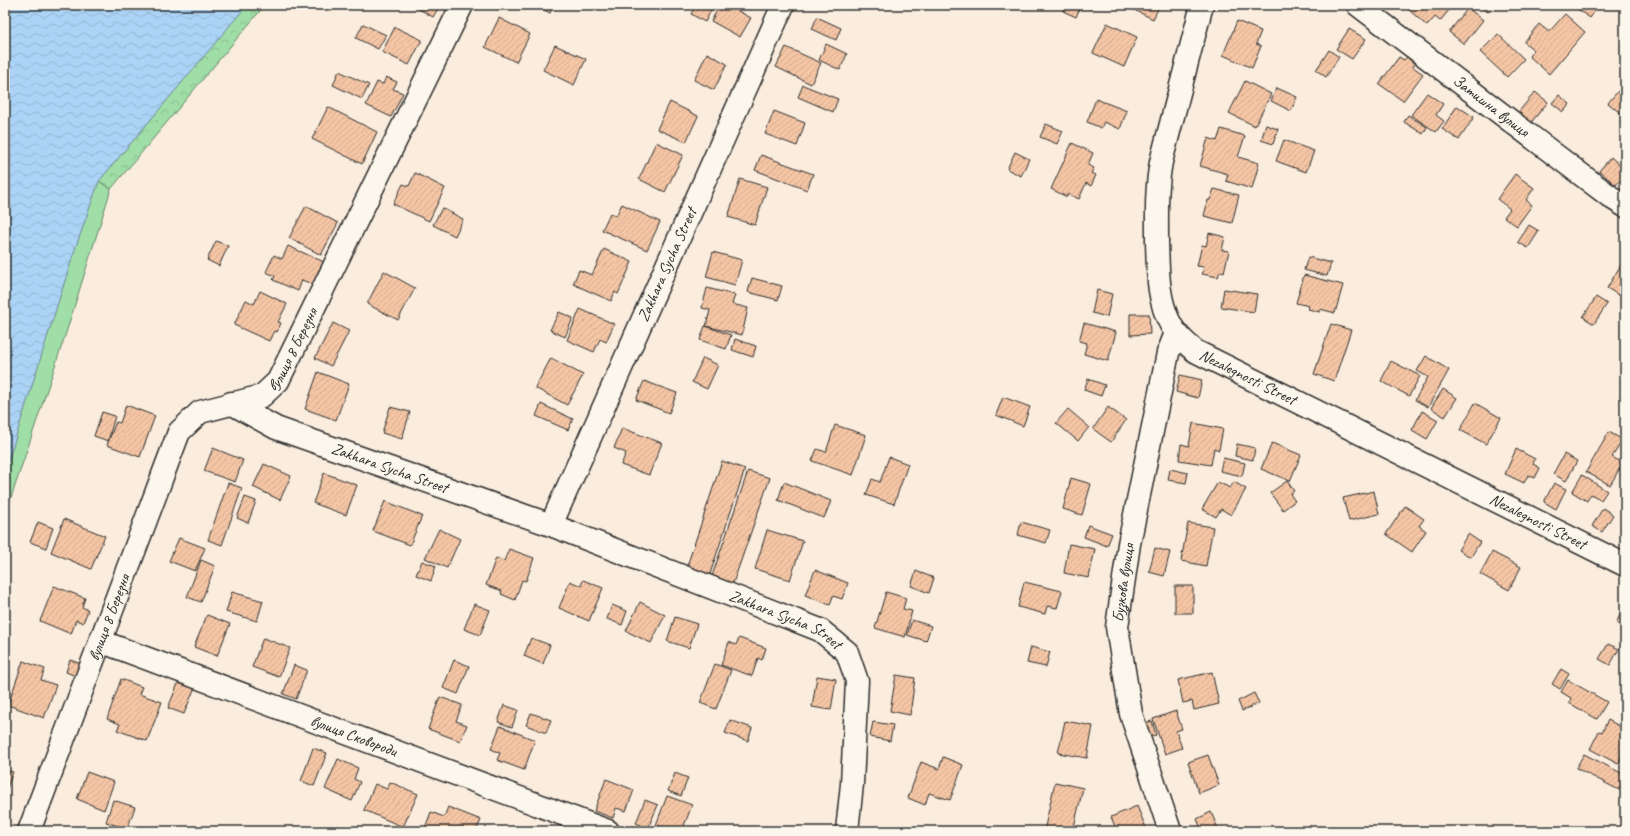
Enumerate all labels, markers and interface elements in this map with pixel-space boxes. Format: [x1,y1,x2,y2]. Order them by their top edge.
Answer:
street label: Затишна вулиця [1449,71,1534,142]
street label: Zakhara Sycha Street [633,202,702,325]
street label: вулиця 8 Березня [263,303,323,395]
street label: Nezalegnosti Street [1196,345,1302,411]
street label: Zakhara Sycha Street [329,438,453,499]
street label: Nezalegnosti Street [1486,489,1592,555]
street label: Бузкова вулиця [1108,541,1139,623]
street label: вулиця 8 Березня [84,570,135,664]
street label: Zakhara Sycha Street [726,585,848,655]
street label: вулиця Сковороди [308,711,401,762]

